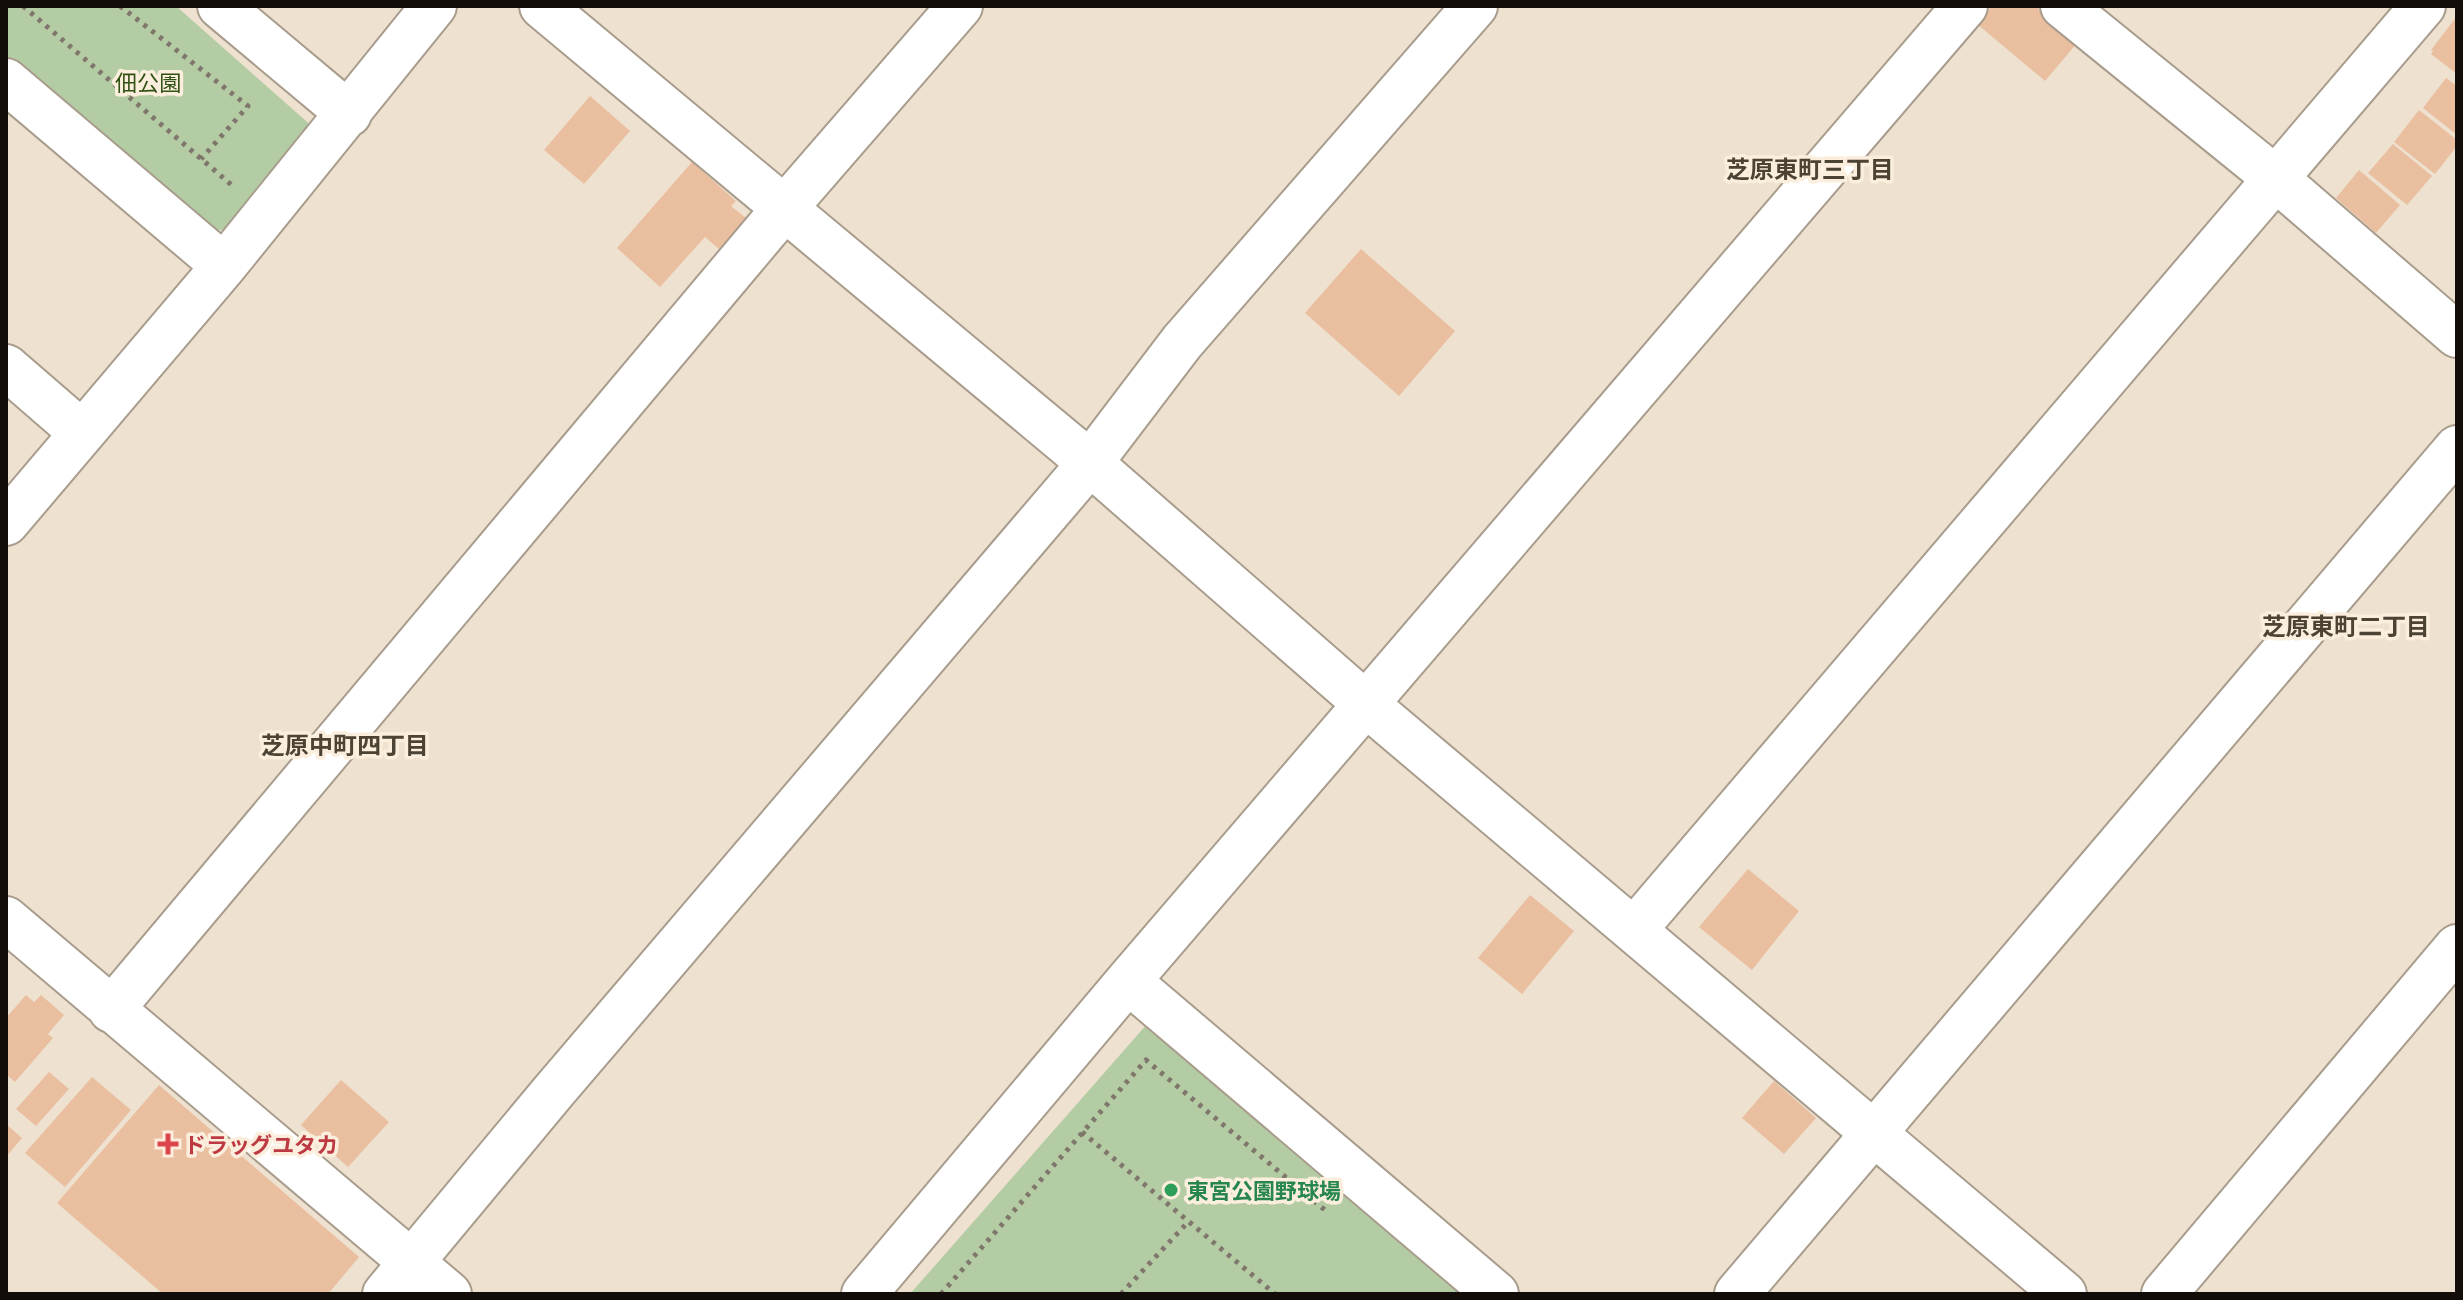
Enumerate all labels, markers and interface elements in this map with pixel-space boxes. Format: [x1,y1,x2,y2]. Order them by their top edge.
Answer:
park label: 佃公園 [115,68,181,97]
district label: 芝原東町三丁目 [1726,153,1894,185]
district label: 芝原東町二丁目 [2262,610,2430,642]
district label: 芝原中町四丁目 [261,729,429,761]
place label: ドラッグユタカ [184,1130,338,1159]
marker: ドラッグユタカ [159,1135,177,1153]
place label: 東宮公園野球場 [1187,1176,1341,1205]
marker: 東宮公園野球場 [1162,1181,1180,1199]

